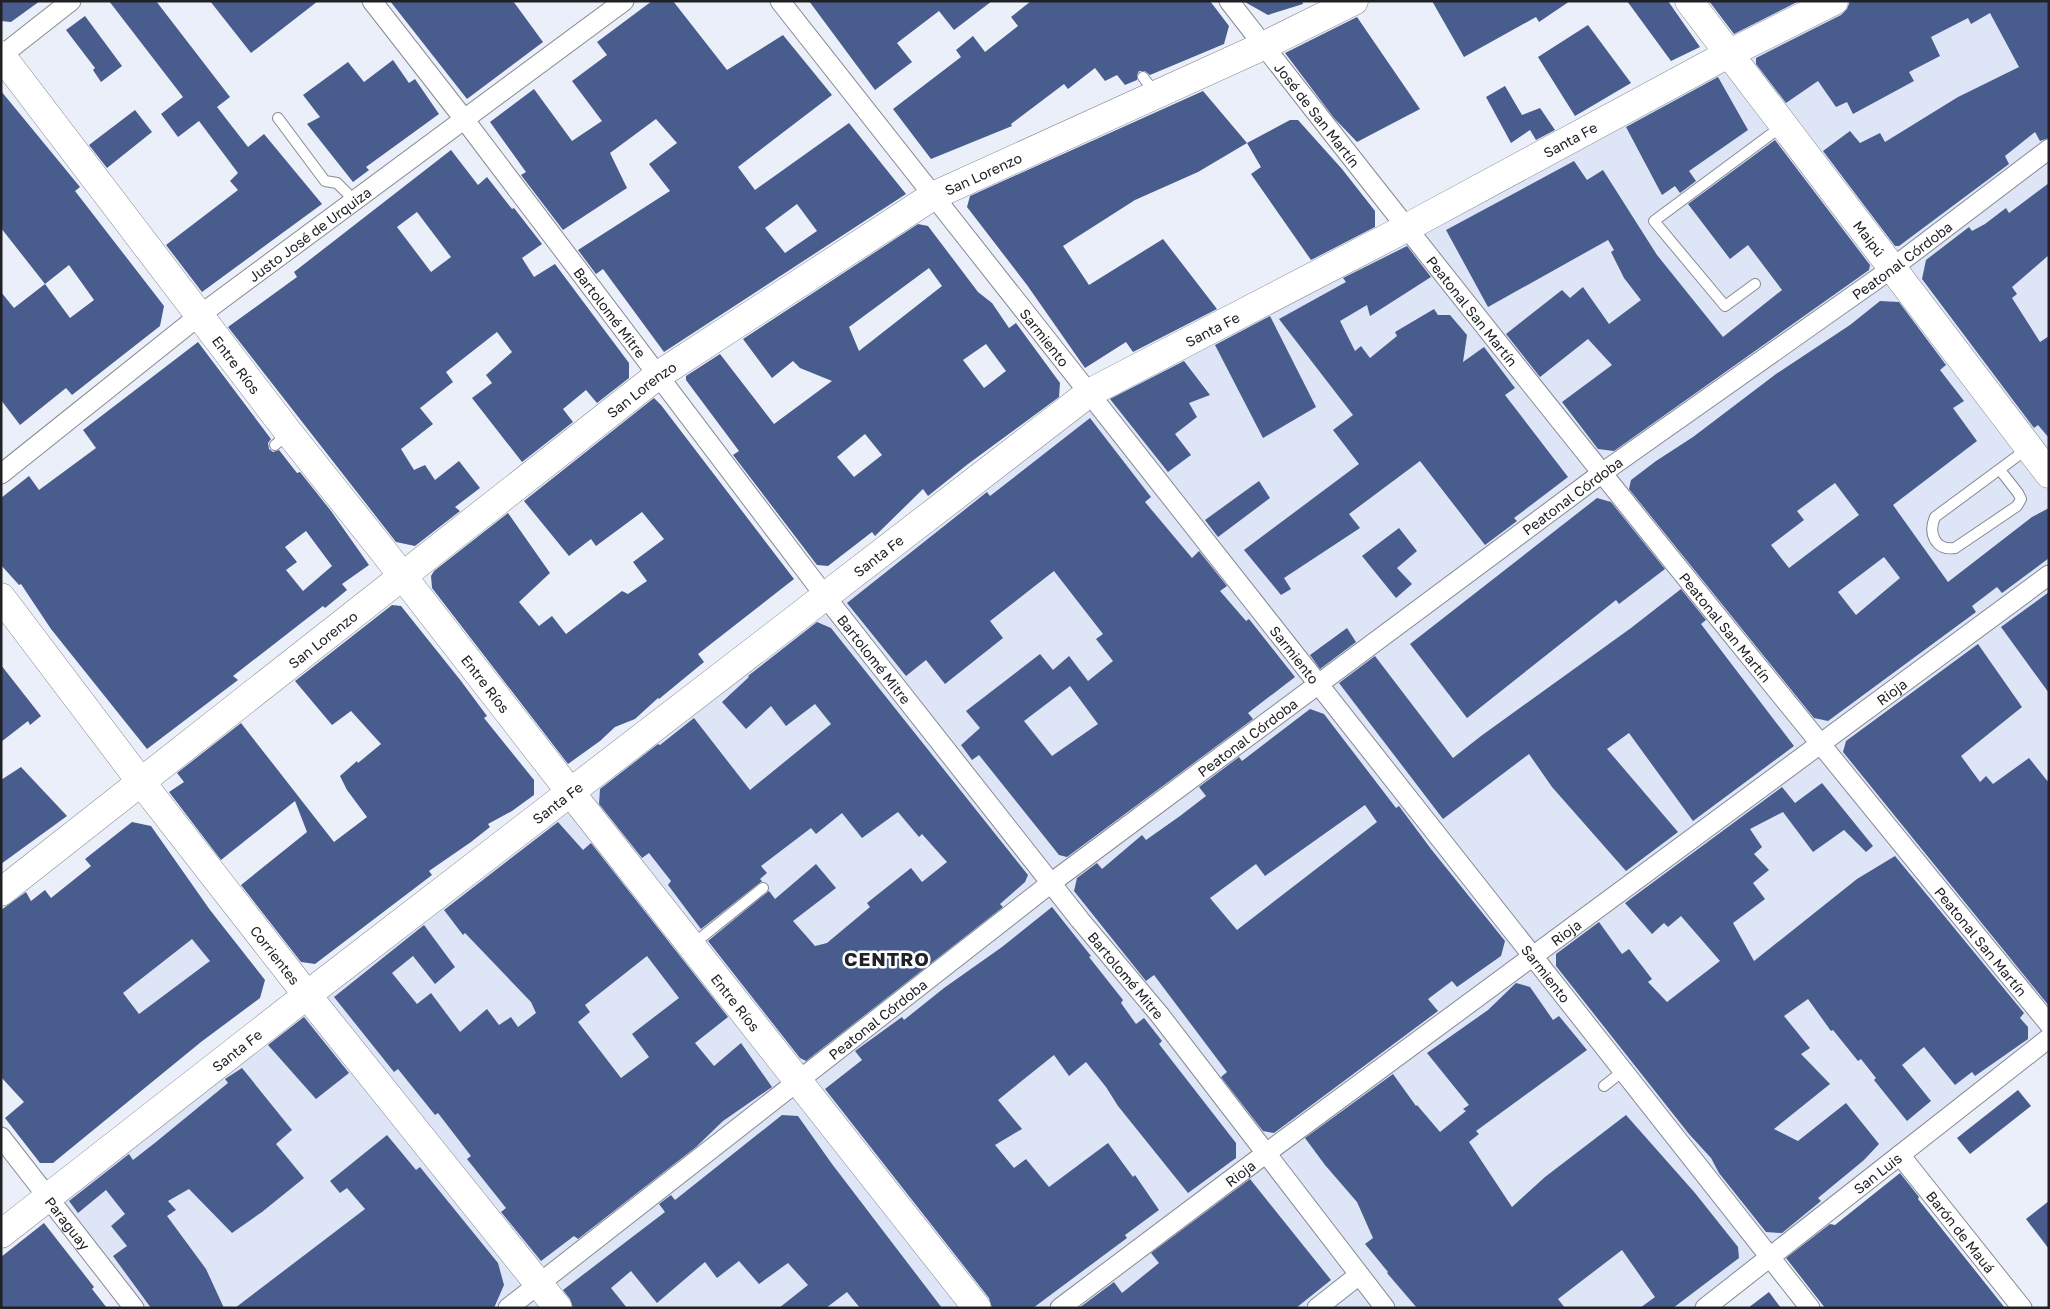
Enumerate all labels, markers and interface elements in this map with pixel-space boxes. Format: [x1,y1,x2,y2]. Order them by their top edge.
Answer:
street label: José de San Martín [1271,59,1364,170]
street label: Santa Fe [1540,118,1600,161]
street label: San Lorenzo [942,148,1024,198]
street label: Justo José de Urquiza [245,183,374,285]
street label: Peatonal Córdoba [1848,217,1955,303]
street label: Maipú [1850,217,1889,260]
street label: Peatonal San Martín [1423,252,1521,369]
street label: Bartolomé Mitre [571,264,650,361]
street label: Sarmiento [1017,305,1073,370]
street label: Santa Fe [1182,308,1242,350]
street label: Entre Ríos [209,332,264,397]
street label: San Lorenzo [603,358,679,421]
street label: Peatonal Córdoba [1519,453,1626,538]
street label: Santa Fe [850,531,907,580]
street label: Peatonal San Martín [1676,569,1775,685]
street label: San Lorenzo [285,607,360,671]
street label: Bartolomé Mitre [834,611,915,707]
street label: Sarmiento [1267,622,1323,687]
street label: Entre Ríos [458,651,514,716]
street label: Rioja [1873,675,1910,708]
street label: Peatonal Córdoba [1194,694,1300,780]
street label: Santa Fe [529,778,586,827]
street label: Peatonal San Martín [1931,883,2031,999]
street label: Rioja [1547,915,1584,949]
street label: Corrientes [247,922,304,988]
street label: Bartolomé Mitre [1085,928,1168,1022]
street label: Sarmiento [1518,941,1574,1006]
district label: CENTRO [844,947,930,970]
street label: Entre Ríos [708,970,764,1035]
street label: Peatonal Córdoba [825,975,930,1063]
street label: Santa Fe [208,1025,265,1075]
street label: San Luis [1850,1149,1905,1197]
street label: Rioja [1221,1156,1258,1190]
street label: Barón de Mauá [1923,1187,1999,1276]
street label: Paraguay [42,1193,94,1253]

